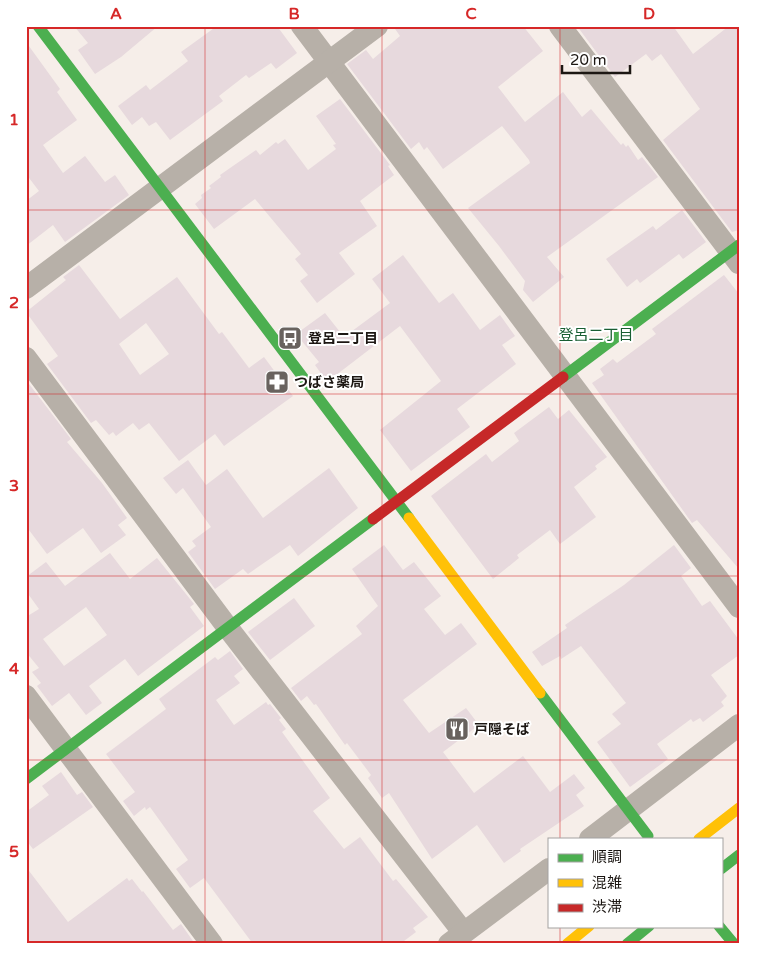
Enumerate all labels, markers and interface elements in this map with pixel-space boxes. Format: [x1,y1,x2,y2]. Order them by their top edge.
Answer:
text: A [110,4,122,24]
text: B [288,4,300,24]
text: C [465,4,477,24]
text: D [643,4,655,24]
scale bar [562,42,630,74]
text: 20 m [570,51,607,69]
text: 1 [9,110,19,130]
text: 2 [9,293,19,313]
bus stop icon: 登呂二丁目 [277,325,303,351]
district label: 登呂二丁目 [558,326,634,344]
place label: 登呂二丁目 [308,330,378,347]
pharmacy icon: つばさ薬局 [264,369,290,395]
place label: つばさ薬局 [294,374,364,391]
text: 3 [9,476,19,496]
text: 4 [9,659,19,679]
restaurant icon: 戸隠そば [444,716,470,742]
place label: 戸隠そば [474,721,530,738]
legend [548,838,722,928]
text: 5 [9,842,19,862]
text: 順調 [592,848,622,866]
text: 混雑 [592,874,622,892]
text: 渋滞 [592,898,622,916]

